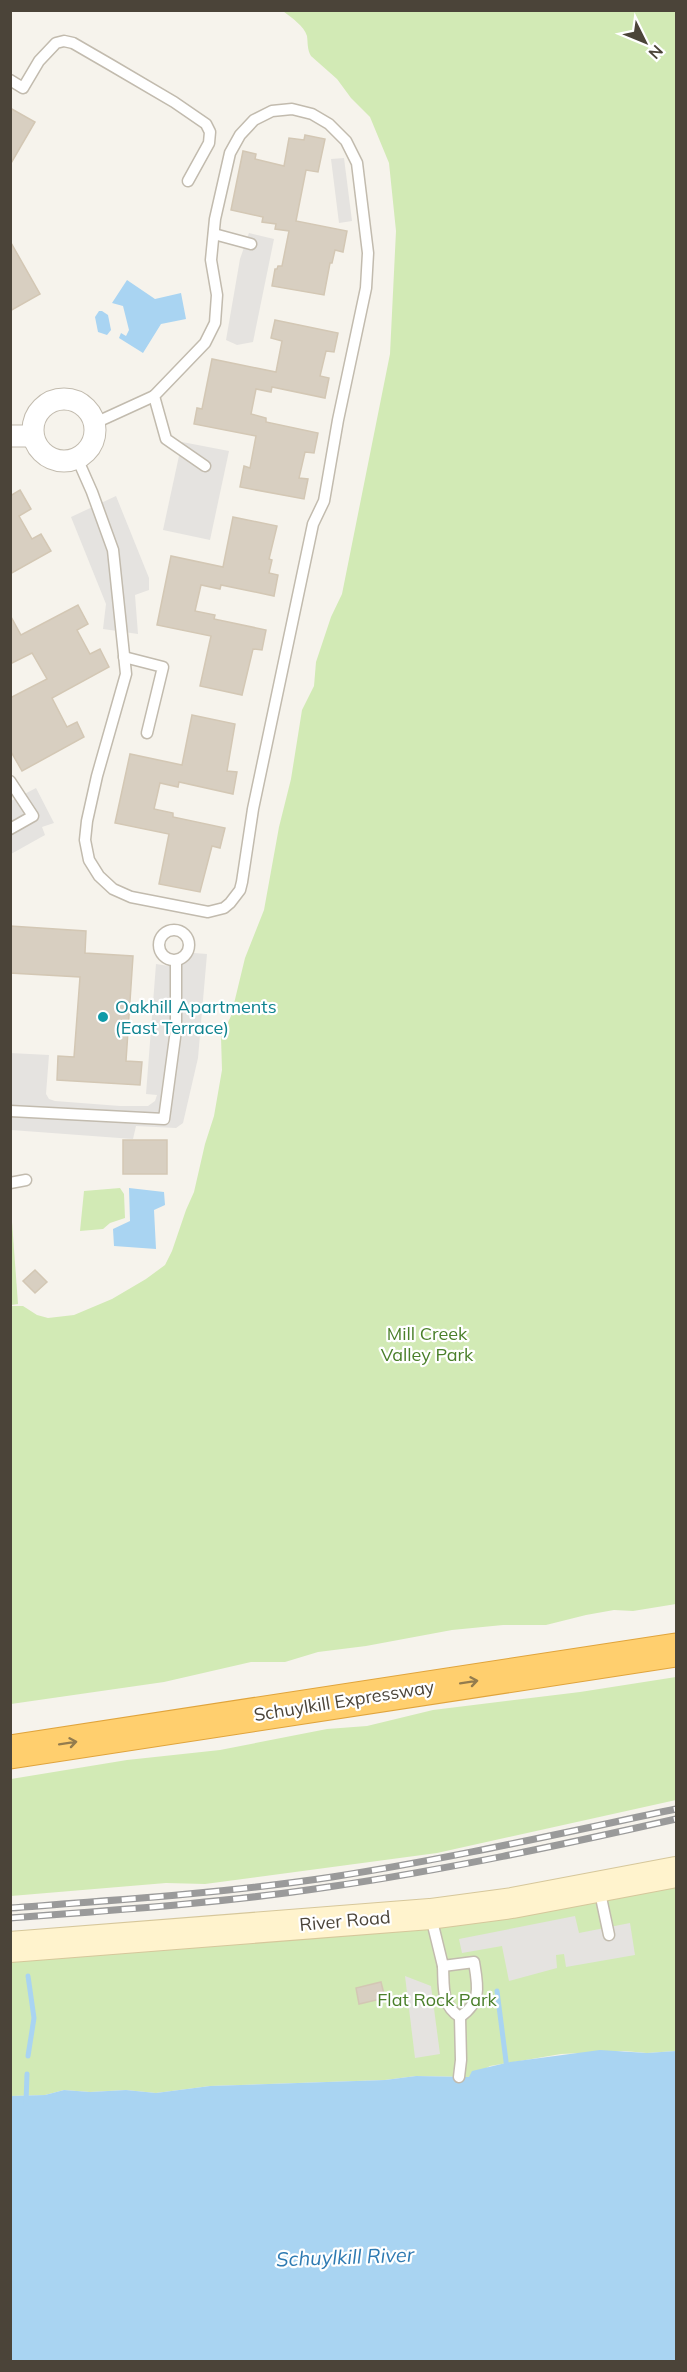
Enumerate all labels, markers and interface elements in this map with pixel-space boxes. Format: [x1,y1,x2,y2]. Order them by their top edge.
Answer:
north arrow [615,12,675,72]
text: N [645,41,667,63]
place label: Oakhill Apartments (East Terrace) [115,995,277,1039]
marker: Oakhill Apartments (East Terrace) [96,1010,110,1024]
park label: Mill Creek Valley Park [381,1322,474,1366]
street label: Schuylkill Expressway [252,1675,436,1726]
one-way arrow [458,1676,478,1687]
one-way arrow [58,1738,78,1749]
street label: River Road [298,1905,391,1936]
park label: Flat Rock Park [377,1988,497,2011]
water label: Schuylkill River [276,2242,415,2271]

